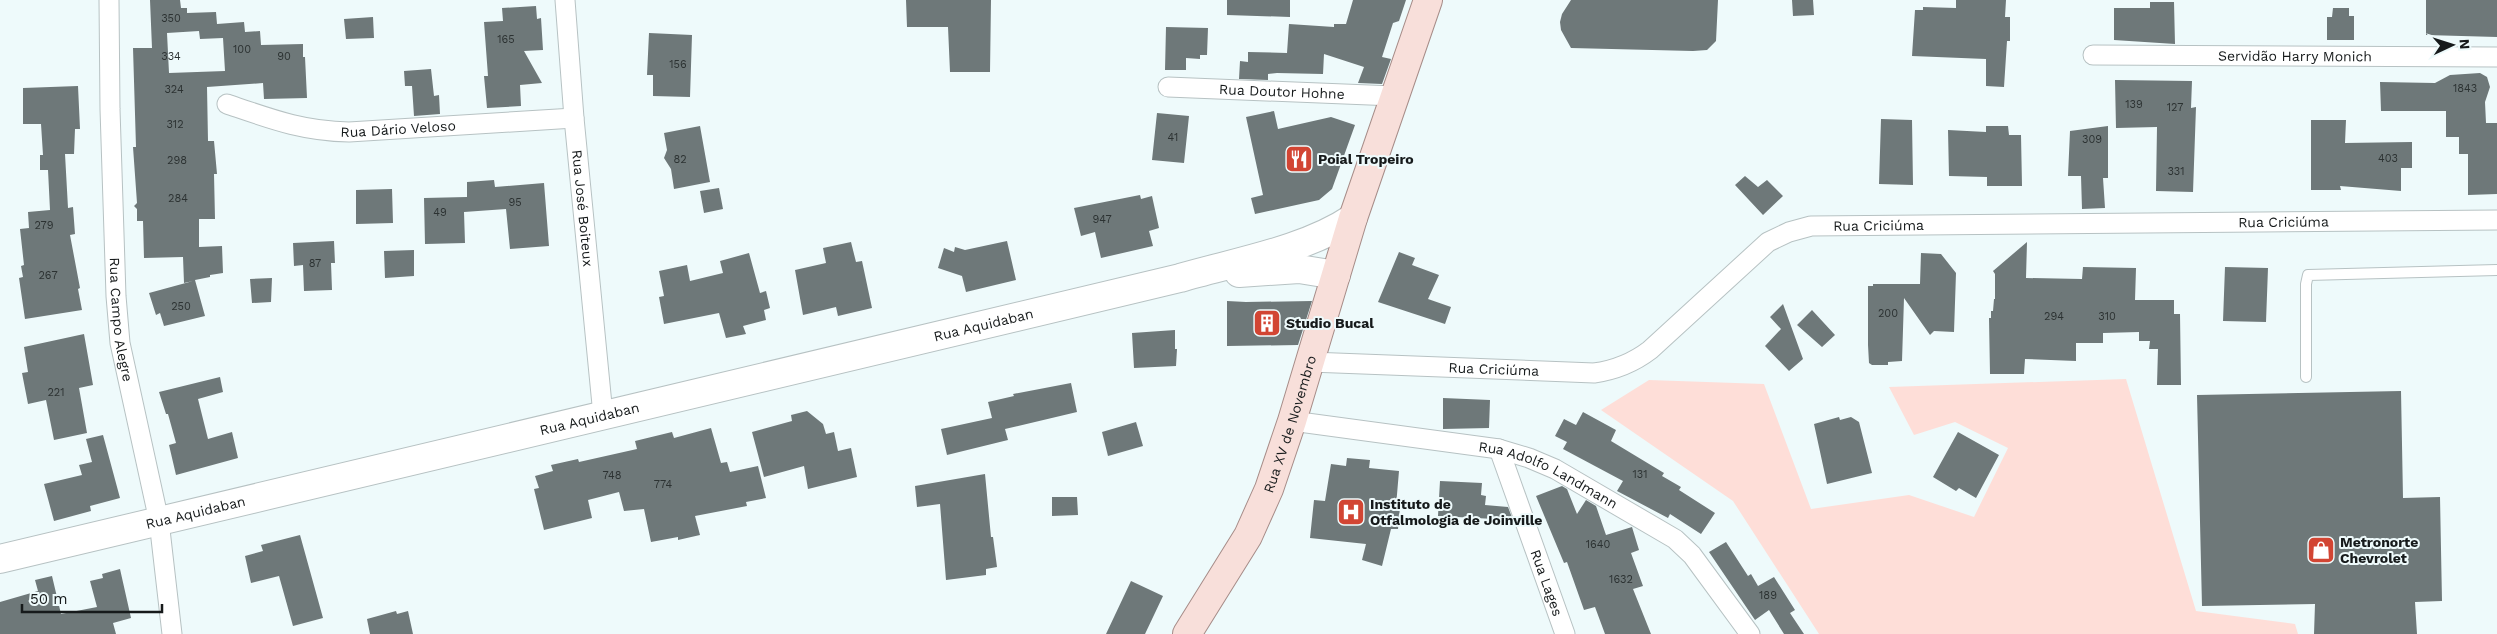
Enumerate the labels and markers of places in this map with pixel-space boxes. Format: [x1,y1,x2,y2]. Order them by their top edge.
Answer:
restaurant icon: Poial Tropeiro [1284,144,1314,174]
place label: Poial Tropeiro [1318,151,1414,167]
building icon: Studio Bucal [1252,308,1282,338]
place label: Studio Bucal [1286,315,1374,331]
place label: Instituto de Otfalmologia de Joinville [1370,496,1542,528]
hospital icon: Instituto de Otfalmologia de Joinville [1336,497,1366,527]
place label: Metronorte Chevrolet [2340,534,2418,566]
shop icon: Metronorte Chevrolet [2306,535,2336,565]

